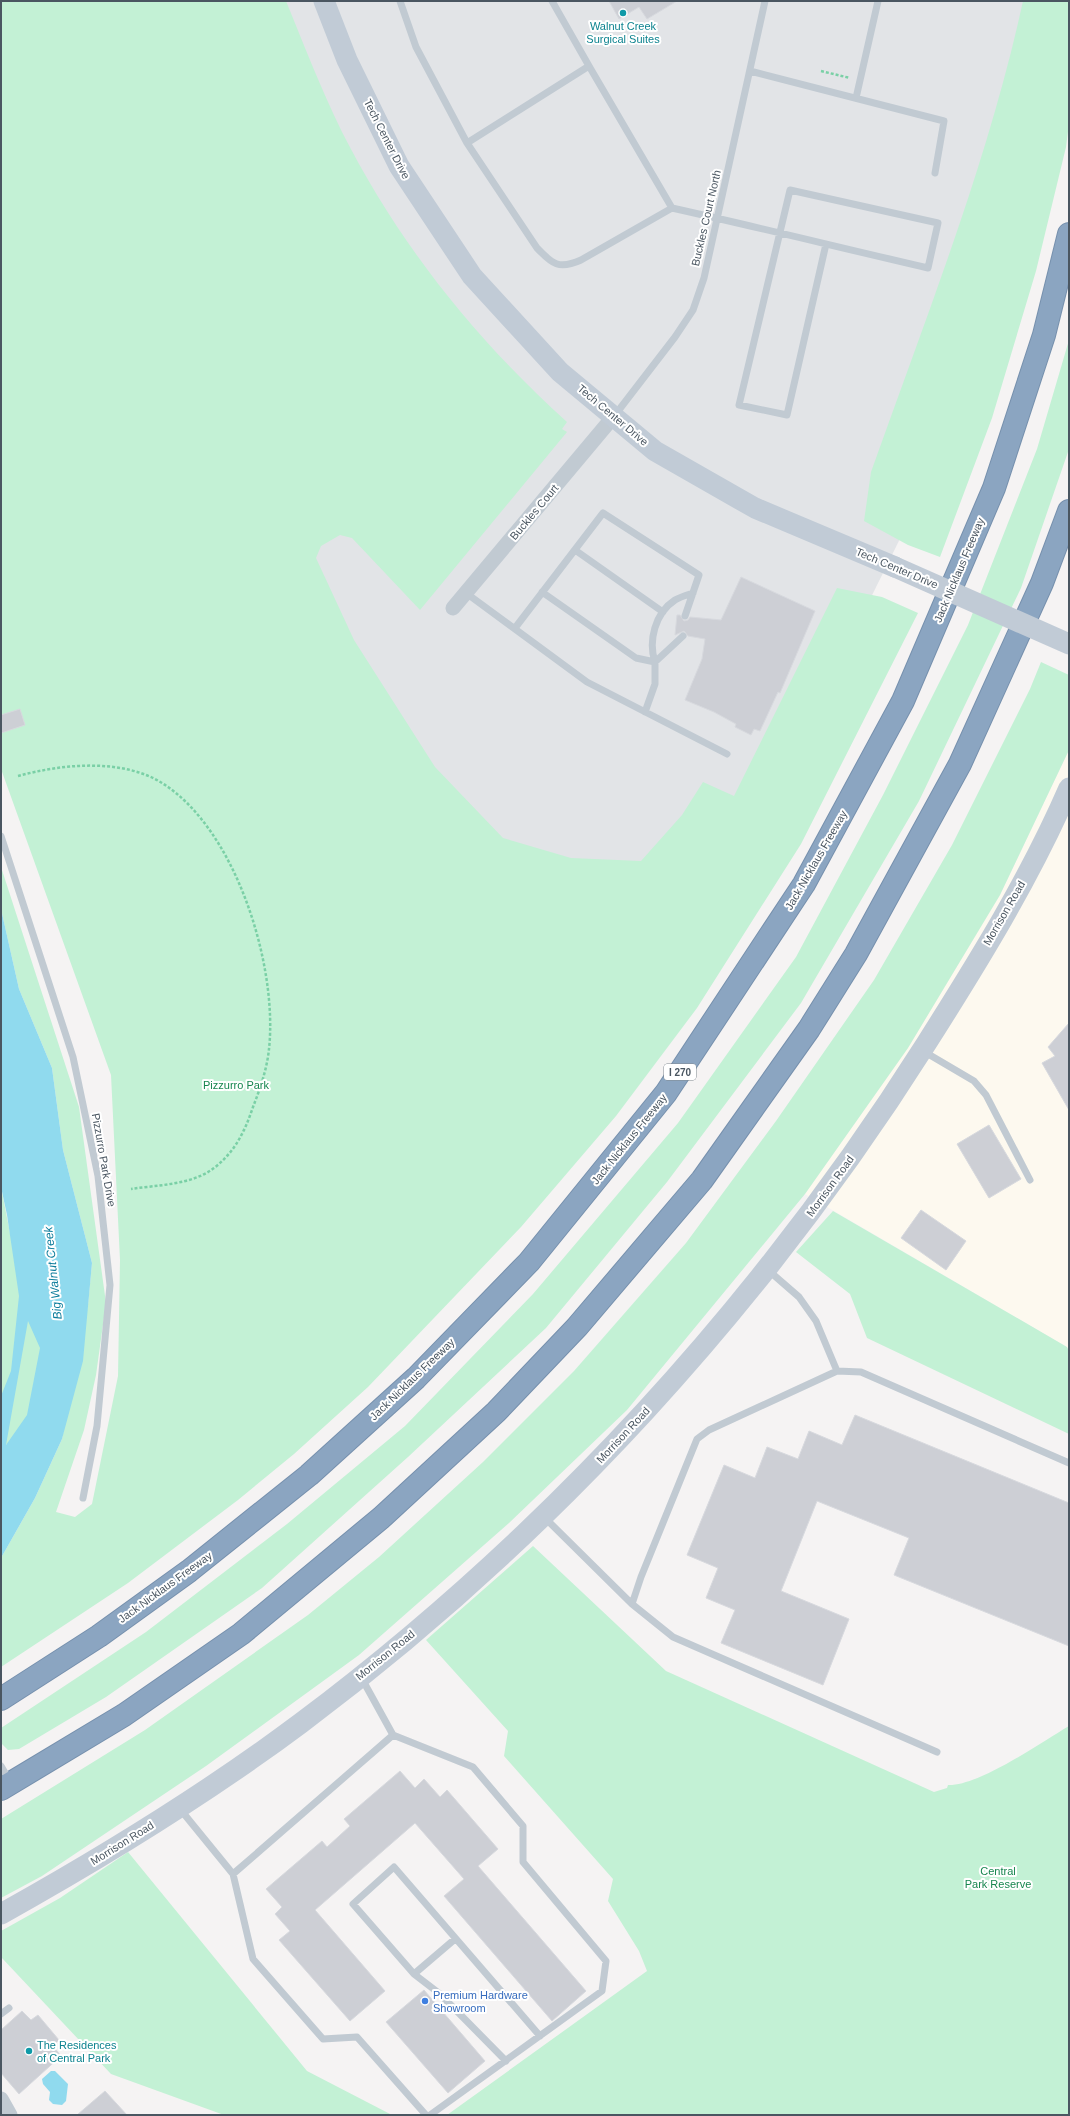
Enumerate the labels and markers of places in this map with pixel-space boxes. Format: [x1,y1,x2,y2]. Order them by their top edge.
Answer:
marker: Walnut Creek Surgical Suites [618,8,628,18]
place label: Walnut Creek Surgical Suites [586,20,660,45]
place label: Premium Hardware Showroom [433,1989,528,2014]
marker: Premium Hardware Showroom [420,1996,430,2006]
place label: The Residences of Central Park [37,2039,117,2064]
marker: The Residences of Central Park [24,2046,34,2056]

